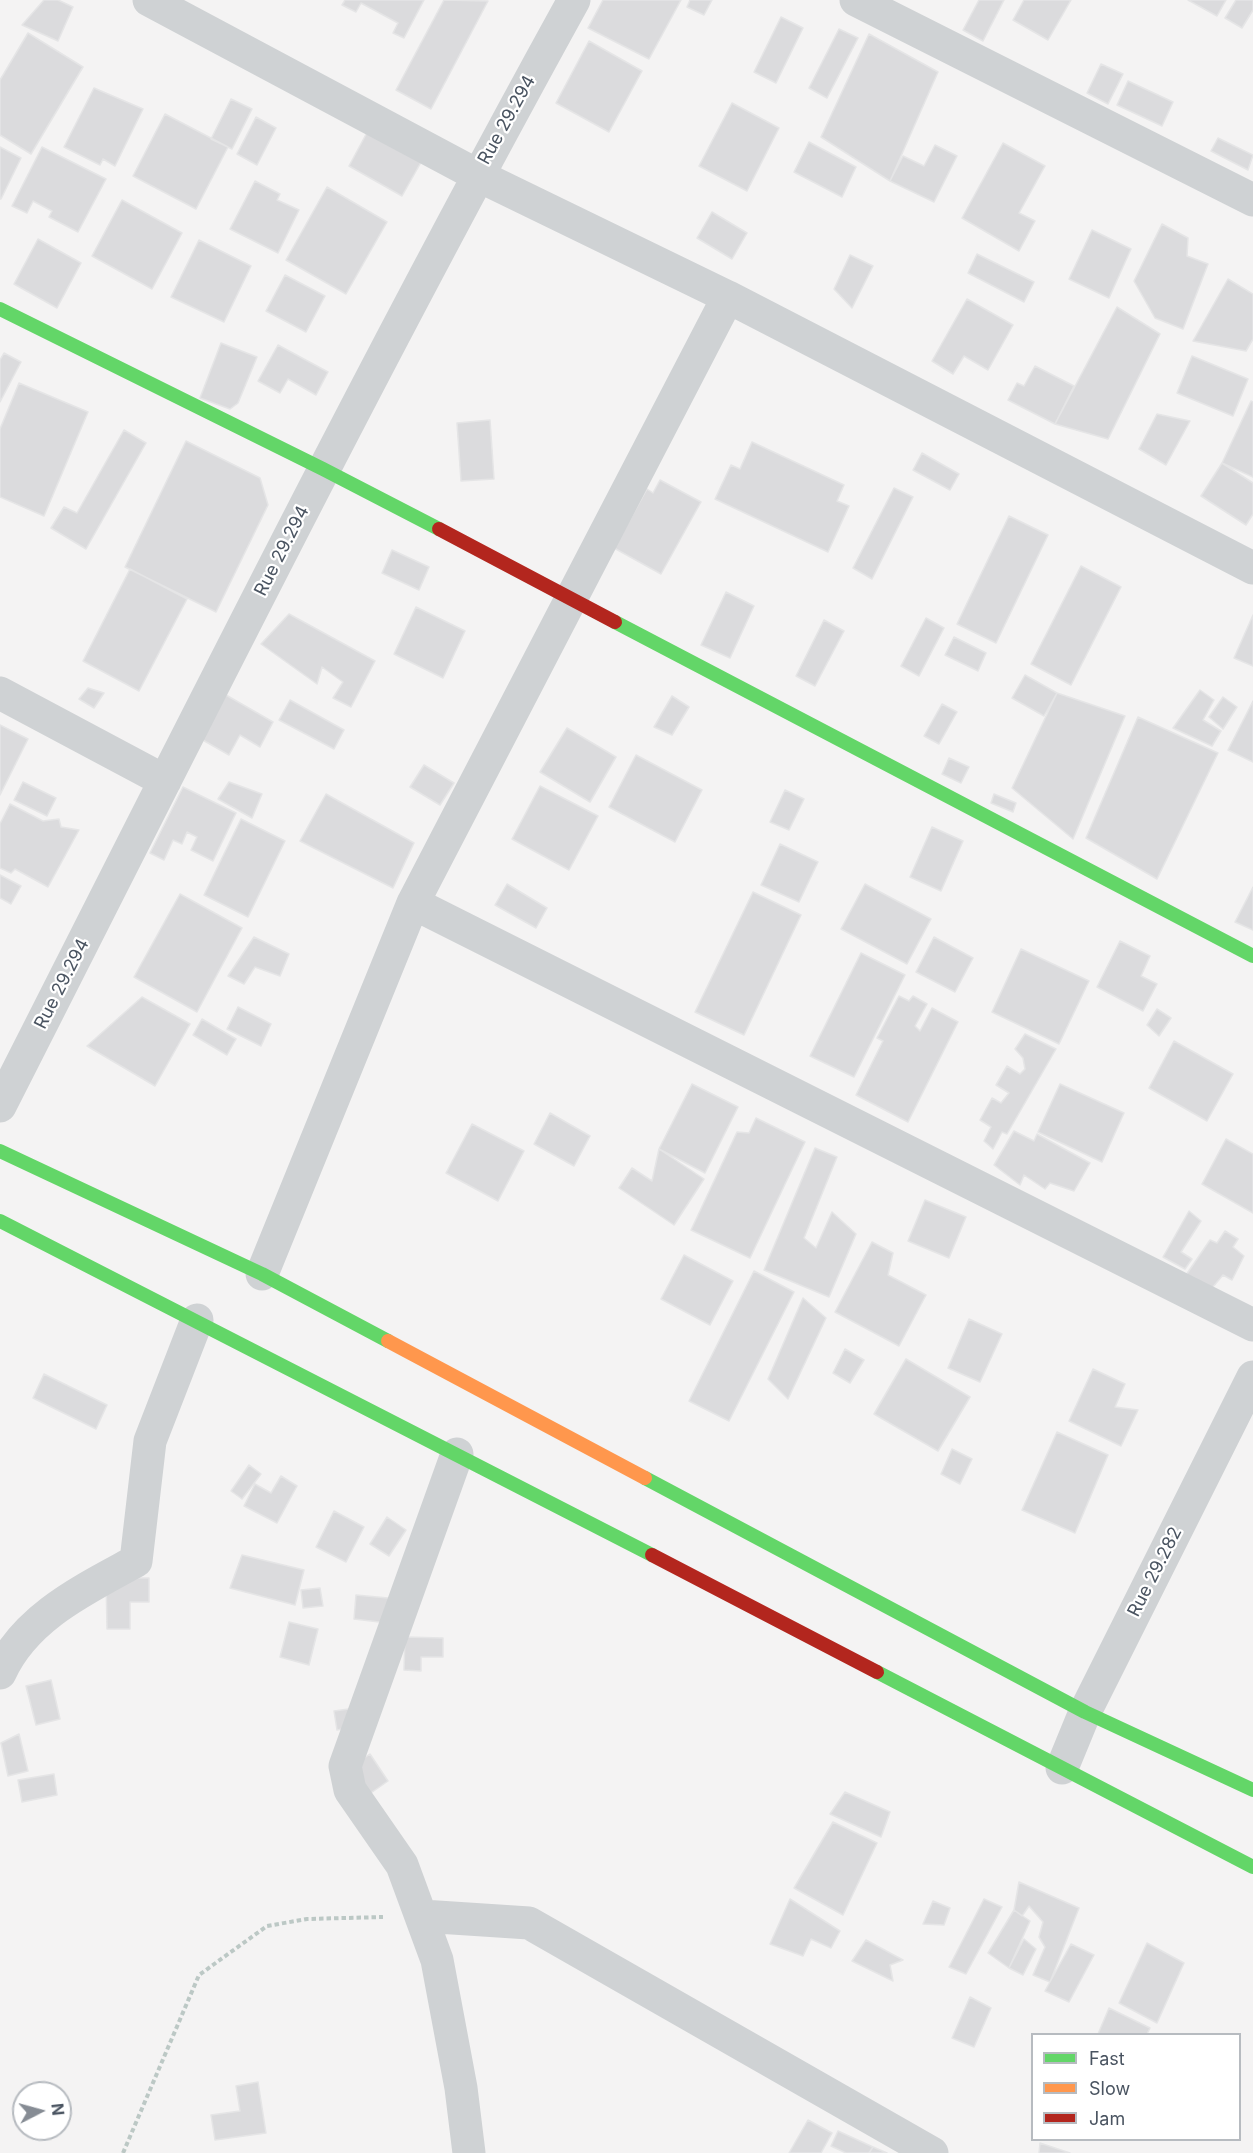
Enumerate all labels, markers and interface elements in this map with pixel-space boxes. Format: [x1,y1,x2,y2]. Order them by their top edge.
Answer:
street label: Rue 29.294 [474,72,540,168]
street label: Rue 29.294 [250,502,314,600]
street label: Rue 29.294 [30,935,94,1033]
street label: Rue 29.282 [1123,1524,1187,1620]
legend [1031,2033,1241,2141]
text: Fast [1089,2048,1125,2069]
text: Slow [1089,2078,1130,2099]
north arrow [12,2081,72,2141]
text: N [47,2102,68,2116]
text: Jam [1089,2108,1125,2129]

